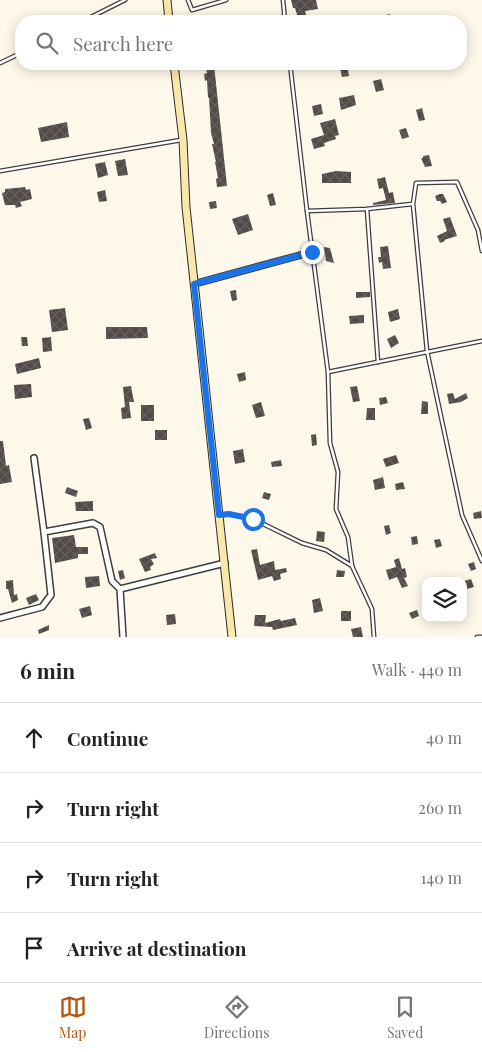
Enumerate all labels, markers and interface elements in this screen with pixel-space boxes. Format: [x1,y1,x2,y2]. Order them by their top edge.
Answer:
search box [15,15,467,70]
icon: search [33,29,61,57]
text: Search here [73,30,173,56]
route end [301,241,324,264]
route start [242,508,265,531]
map controls [422,577,467,622]
button: layers [422,577,467,622]
text: 6 min [20,656,75,684]
text: Walk · 440 m [372,659,462,680]
icon: ahead [20,724,48,752]
text: Continue [67,725,148,751]
text: 40 m [426,727,462,748]
icon: right [20,794,48,822]
text: Turn right [67,795,159,821]
text: 260 m [418,797,462,818]
icon: right [20,864,48,892]
text: Turn right [67,865,159,891]
text: 140 m [420,867,462,888]
icon: arrive [20,934,48,962]
text: Arrive at destination [67,935,247,961]
tab: Map [59,993,87,1042]
tab: Directions [204,993,270,1042]
tab: Saved [387,993,423,1042]

